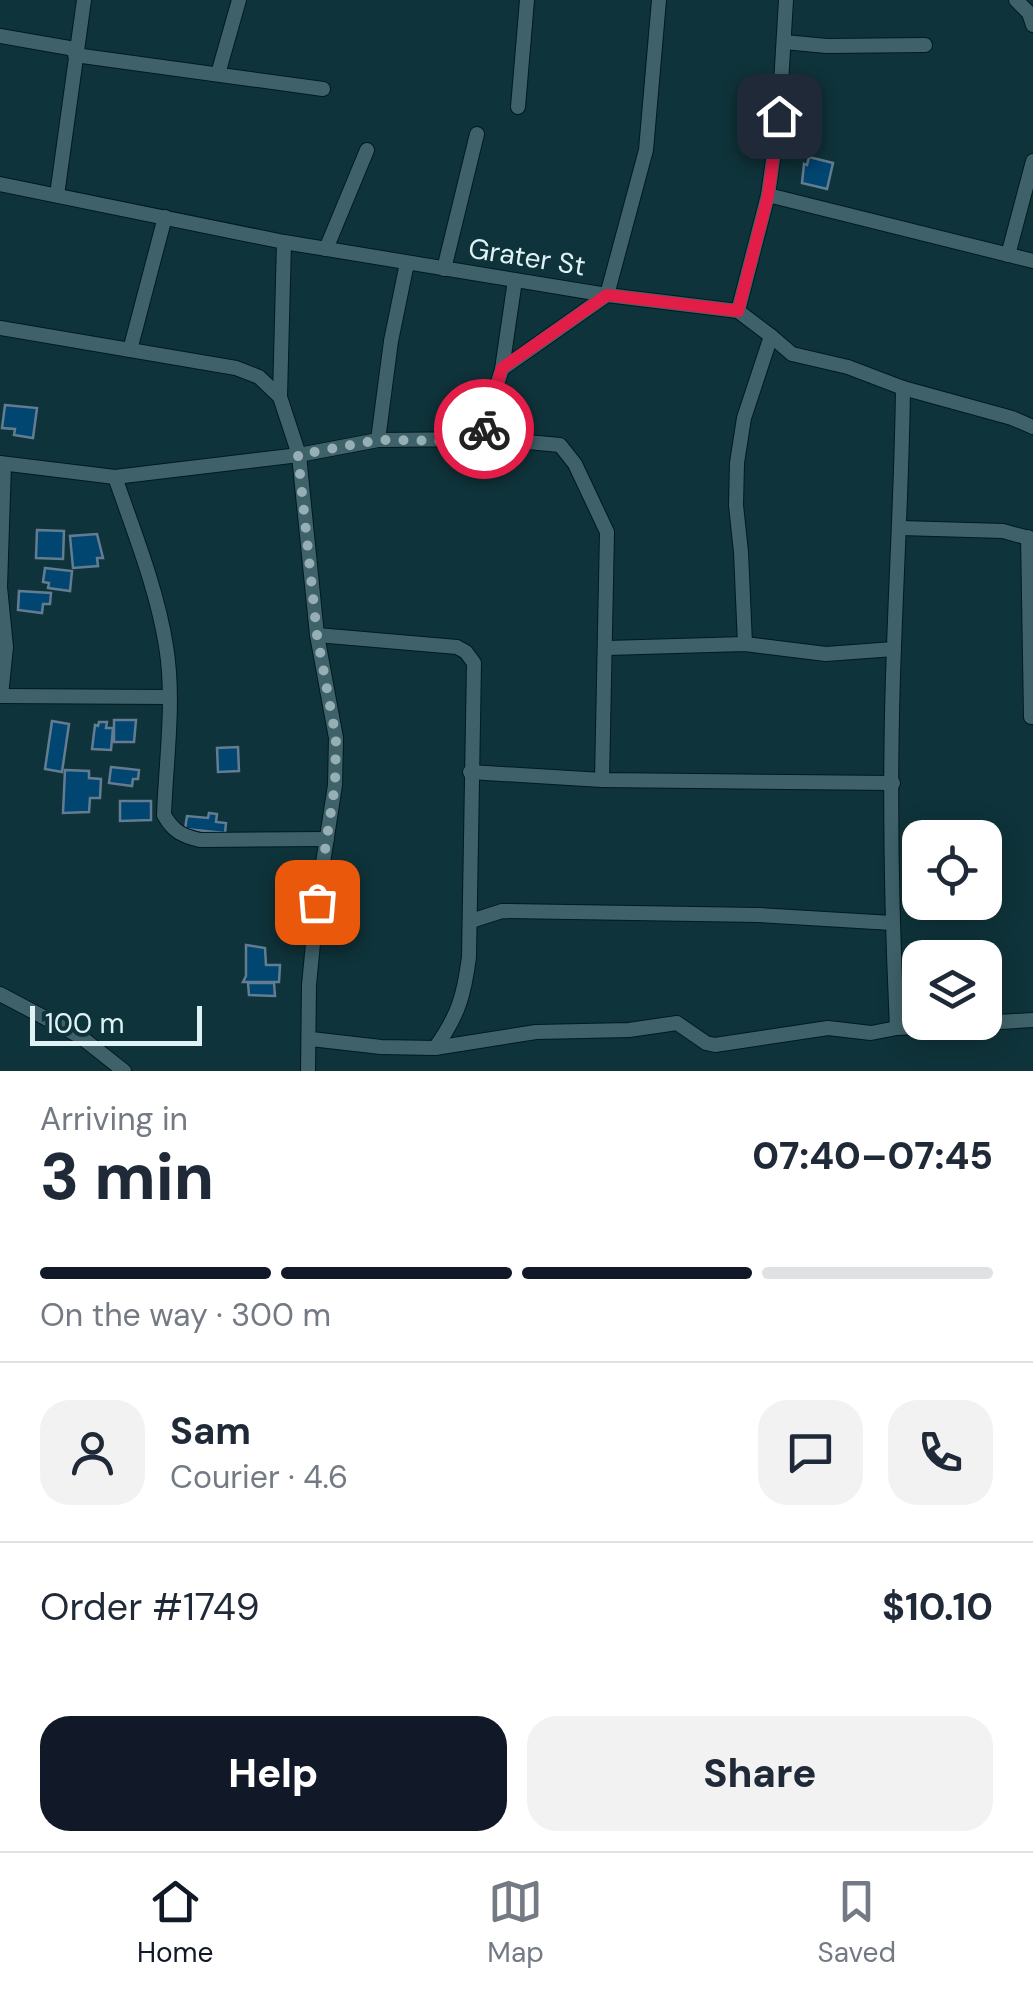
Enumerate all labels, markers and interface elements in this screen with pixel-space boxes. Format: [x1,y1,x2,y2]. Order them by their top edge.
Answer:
pin [737,74,822,159]
icon: home [752,89,807,144]
street label: Grater St [466,230,588,284]
courier [434,379,534,479]
icon: bike [457,402,512,457]
map controls [902,820,1002,1040]
button: locate [902,820,1002,920]
pin [275,860,360,945]
icon: bag [290,875,345,930]
button: layers [902,940,1002,1040]
scale bar [30,1001,202,1046]
text: 100 m [45,1005,124,1042]
text: Arriving in [40,1098,188,1140]
text: 07:40–07:45 [752,1131,993,1181]
text: 3 min [40,1135,214,1219]
text: On the way · 300 m [40,1294,331,1336]
button: person [40,1400,145,1505]
button: chat [758,1400,863,1505]
button: phone [888,1400,993,1505]
text: Sam [170,1406,251,1456]
text: Courier · 4.6 [170,1456,348,1498]
text: Order #1749 [40,1582,260,1632]
text: $10.10 [882,1582,993,1632]
button: Help [40,1716,507,1831]
button: Share [527,1716,993,1831]
tab: Home [137,1874,213,1971]
tab: Map [487,1874,544,1971]
tab: Saved [818,1874,896,1971]

